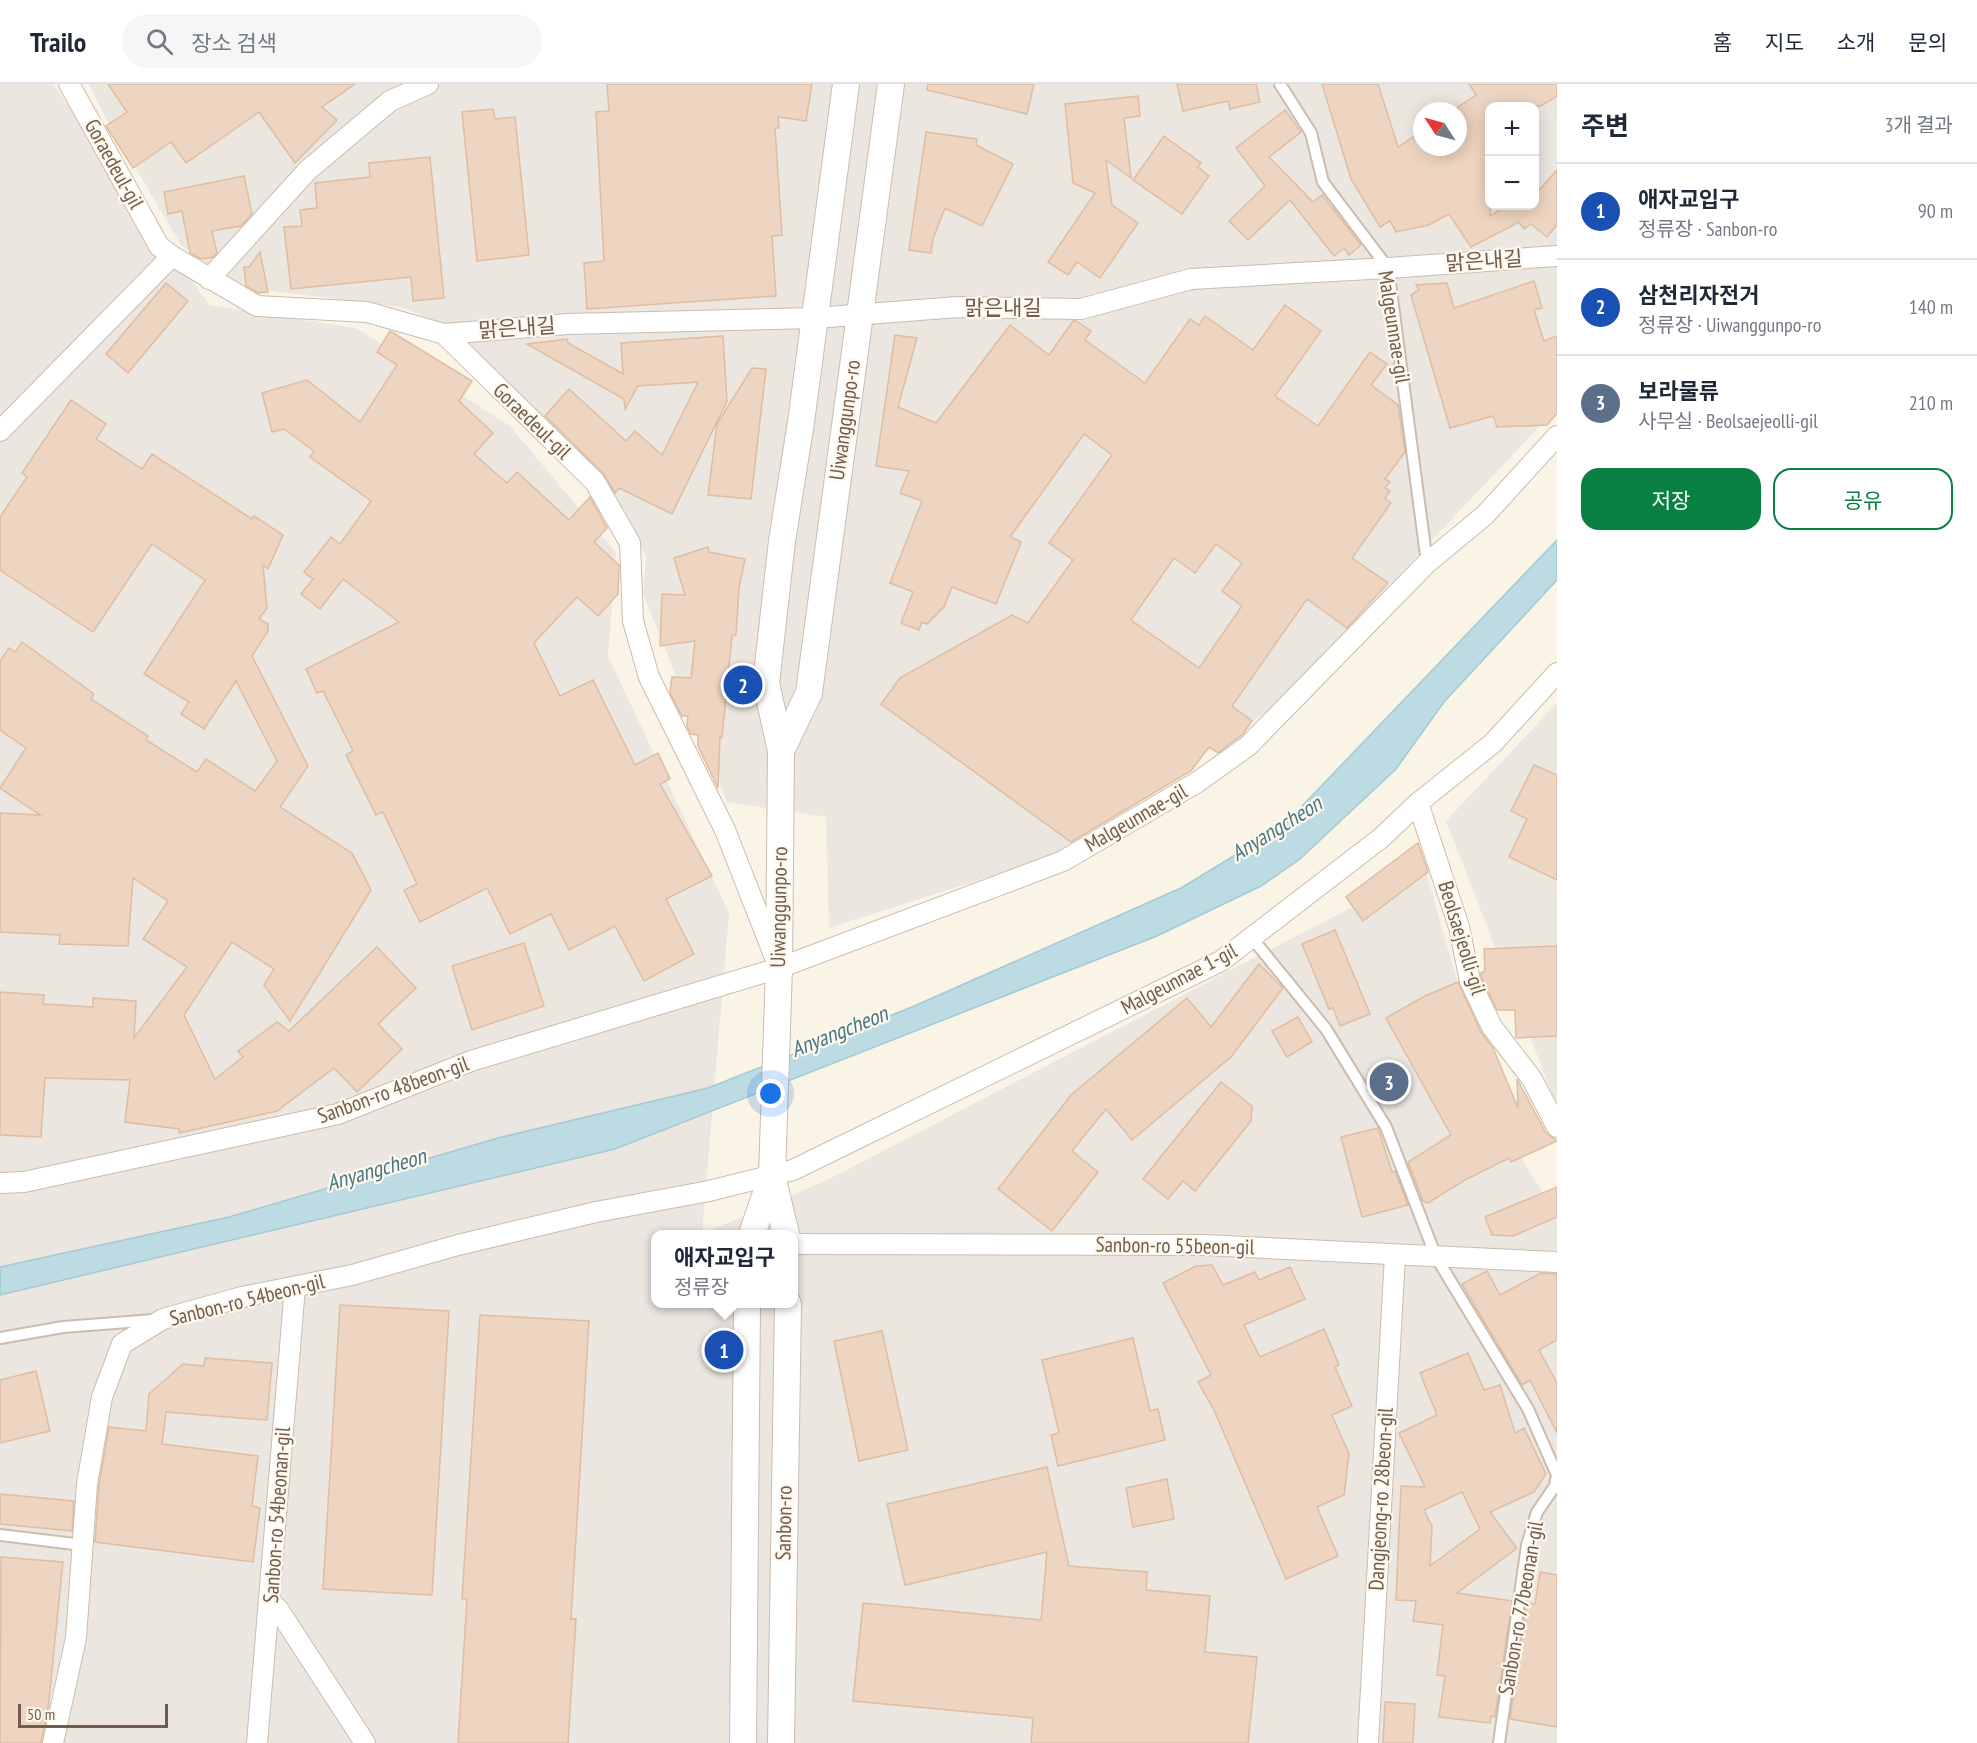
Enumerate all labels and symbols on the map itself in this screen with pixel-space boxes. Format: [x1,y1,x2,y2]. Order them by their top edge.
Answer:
north arrow [1413,102,1467,156]
street label: Goraedeul-gil [79,114,150,214]
street label: 맑은내길 [1444,244,1523,277]
street label: Malgeunnae-gil [1372,269,1417,385]
street label: 맑은내길 [964,294,1042,321]
street label: 맑은내길 [477,311,556,344]
street label: Uiwanggunpo-ro [823,358,866,482]
street label: Goraedeul-gil [487,377,577,465]
pin: 2 [724,662,762,708]
street label: Malgeunnae-gil [1080,777,1192,858]
water label: Anyangcheon [1225,788,1328,867]
street label: Uiwanggunpo-ro [764,846,793,968]
street label: Beolsaejeolli-gil [1432,878,1493,998]
street label: Malgeunnae 1-gil [1116,937,1242,1020]
water label: Anyangcheon [787,998,893,1063]
street label: Sanbon-ro 48beon-gil [314,1050,472,1129]
pin: 3 [1370,1060,1408,1104]
your location [756,1079,785,1108]
water label: Anyangcheon [323,1141,430,1197]
street label: Sanbon-ro 55beon-gil [1095,1231,1255,1260]
street label: Sanbon-ro 54beon-gil [167,1267,327,1332]
pin: 1 [704,1328,744,1372]
street label: Dangjeong-ro 28beon-gil [1362,1407,1399,1591]
street label: Sanbon-ro 54beonan-gil [257,1426,296,1604]
street label: Sanbon-ro [769,1485,798,1561]
street label: Sanbon-ro 77beonan-gil [1492,1519,1549,1697]
scale bar [18,1701,168,1728]

